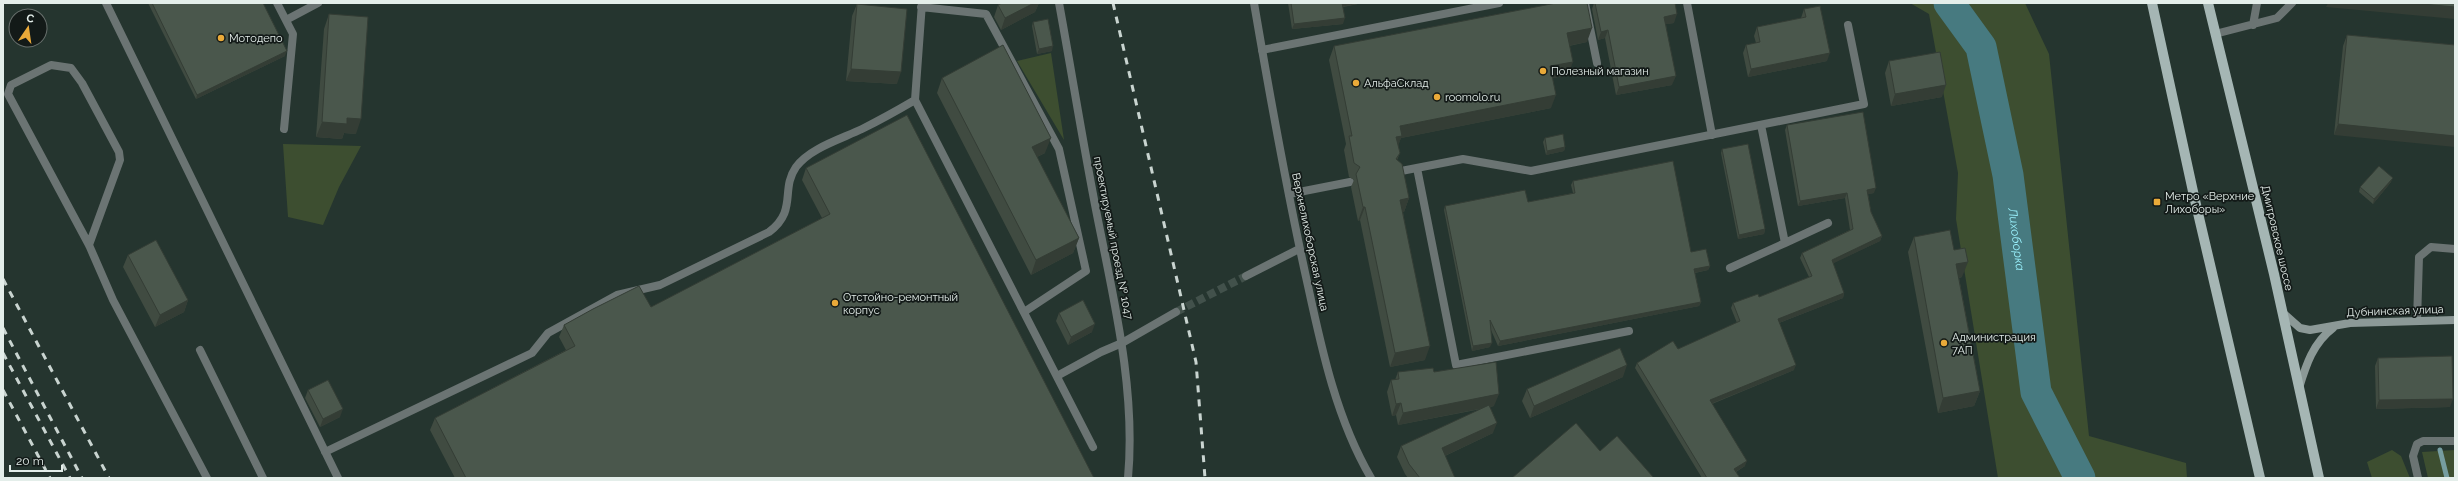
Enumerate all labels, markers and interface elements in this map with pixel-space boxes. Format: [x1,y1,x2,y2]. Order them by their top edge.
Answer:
north arrow [8,8,48,48]
text: С [25,12,36,26]
place label: Мотодепо [229,32,283,45]
marker: Мотодепо [216,33,226,43]
place label: Полезный магазин [1551,65,1649,78]
marker: Полезный магазин [1538,66,1548,76]
place label: АльфаСклад [1364,77,1429,90]
marker: АльфаСклад [1351,78,1361,88]
place label: roomolo.ru [1445,91,1500,104]
marker: roomolo.ru [1432,92,1442,102]
street label: проектируемый проезд № 1047 [1091,155,1135,321]
street label: Верхнелихоборская улица [1289,172,1331,312]
street label: Дмитровское шоссе [2259,184,2296,293]
place label: Метро «Верхние Лихоборы» [2165,190,2255,216]
marker: Метро «Верхние Лихоборы» [2152,197,2162,207]
water label: Лихоборка [2005,206,2027,272]
place label: Отстойно-ремонтный корпус [843,291,958,317]
marker: Отстойно-ремонтный корпус [830,298,840,308]
street label: Дубнинская улица [2346,303,2444,319]
place label: Администрация 7АП [1952,331,2036,357]
marker: Администрация 7АП [1939,338,1949,348]
scale bar [10,447,62,473]
text: 20 m [16,454,44,468]

